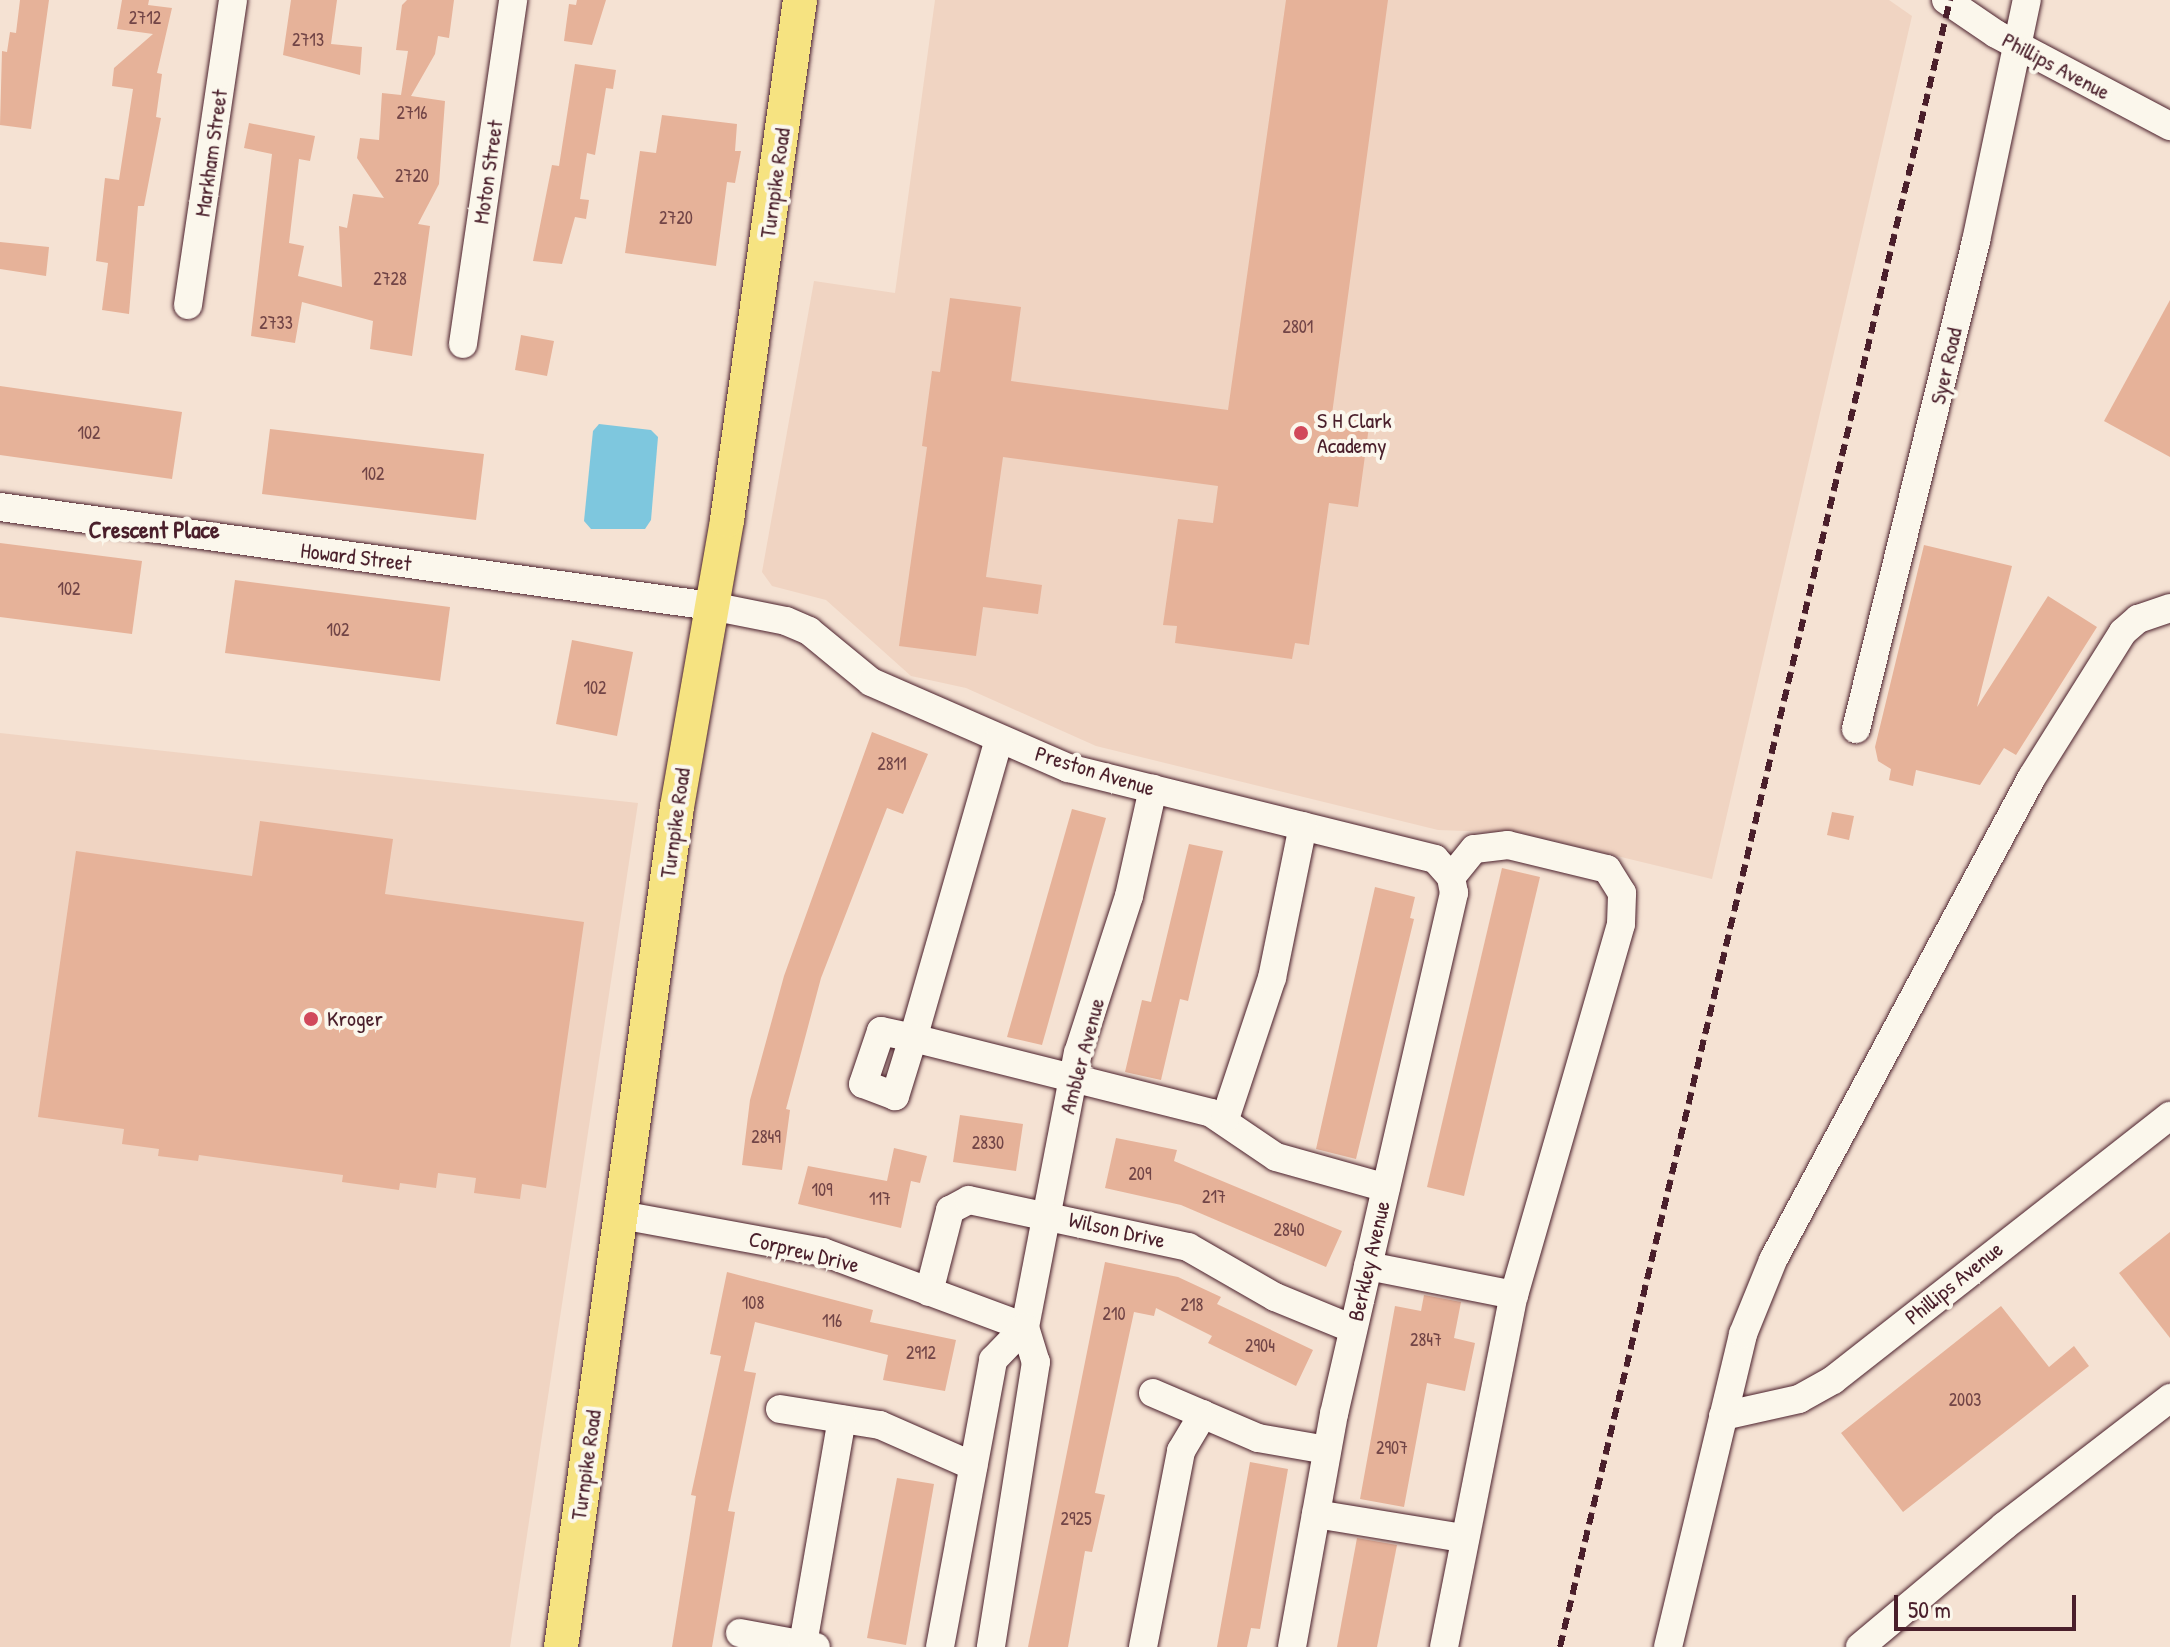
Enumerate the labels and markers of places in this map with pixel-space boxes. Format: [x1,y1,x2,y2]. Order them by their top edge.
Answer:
place label: S H Clark Academy [1317,407,1392,458]
marker: S H Clark Academy [1292,424,1310,442]
place label: Kroger [327,1006,383,1032]
marker: Kroger [302,1010,320,1028]

